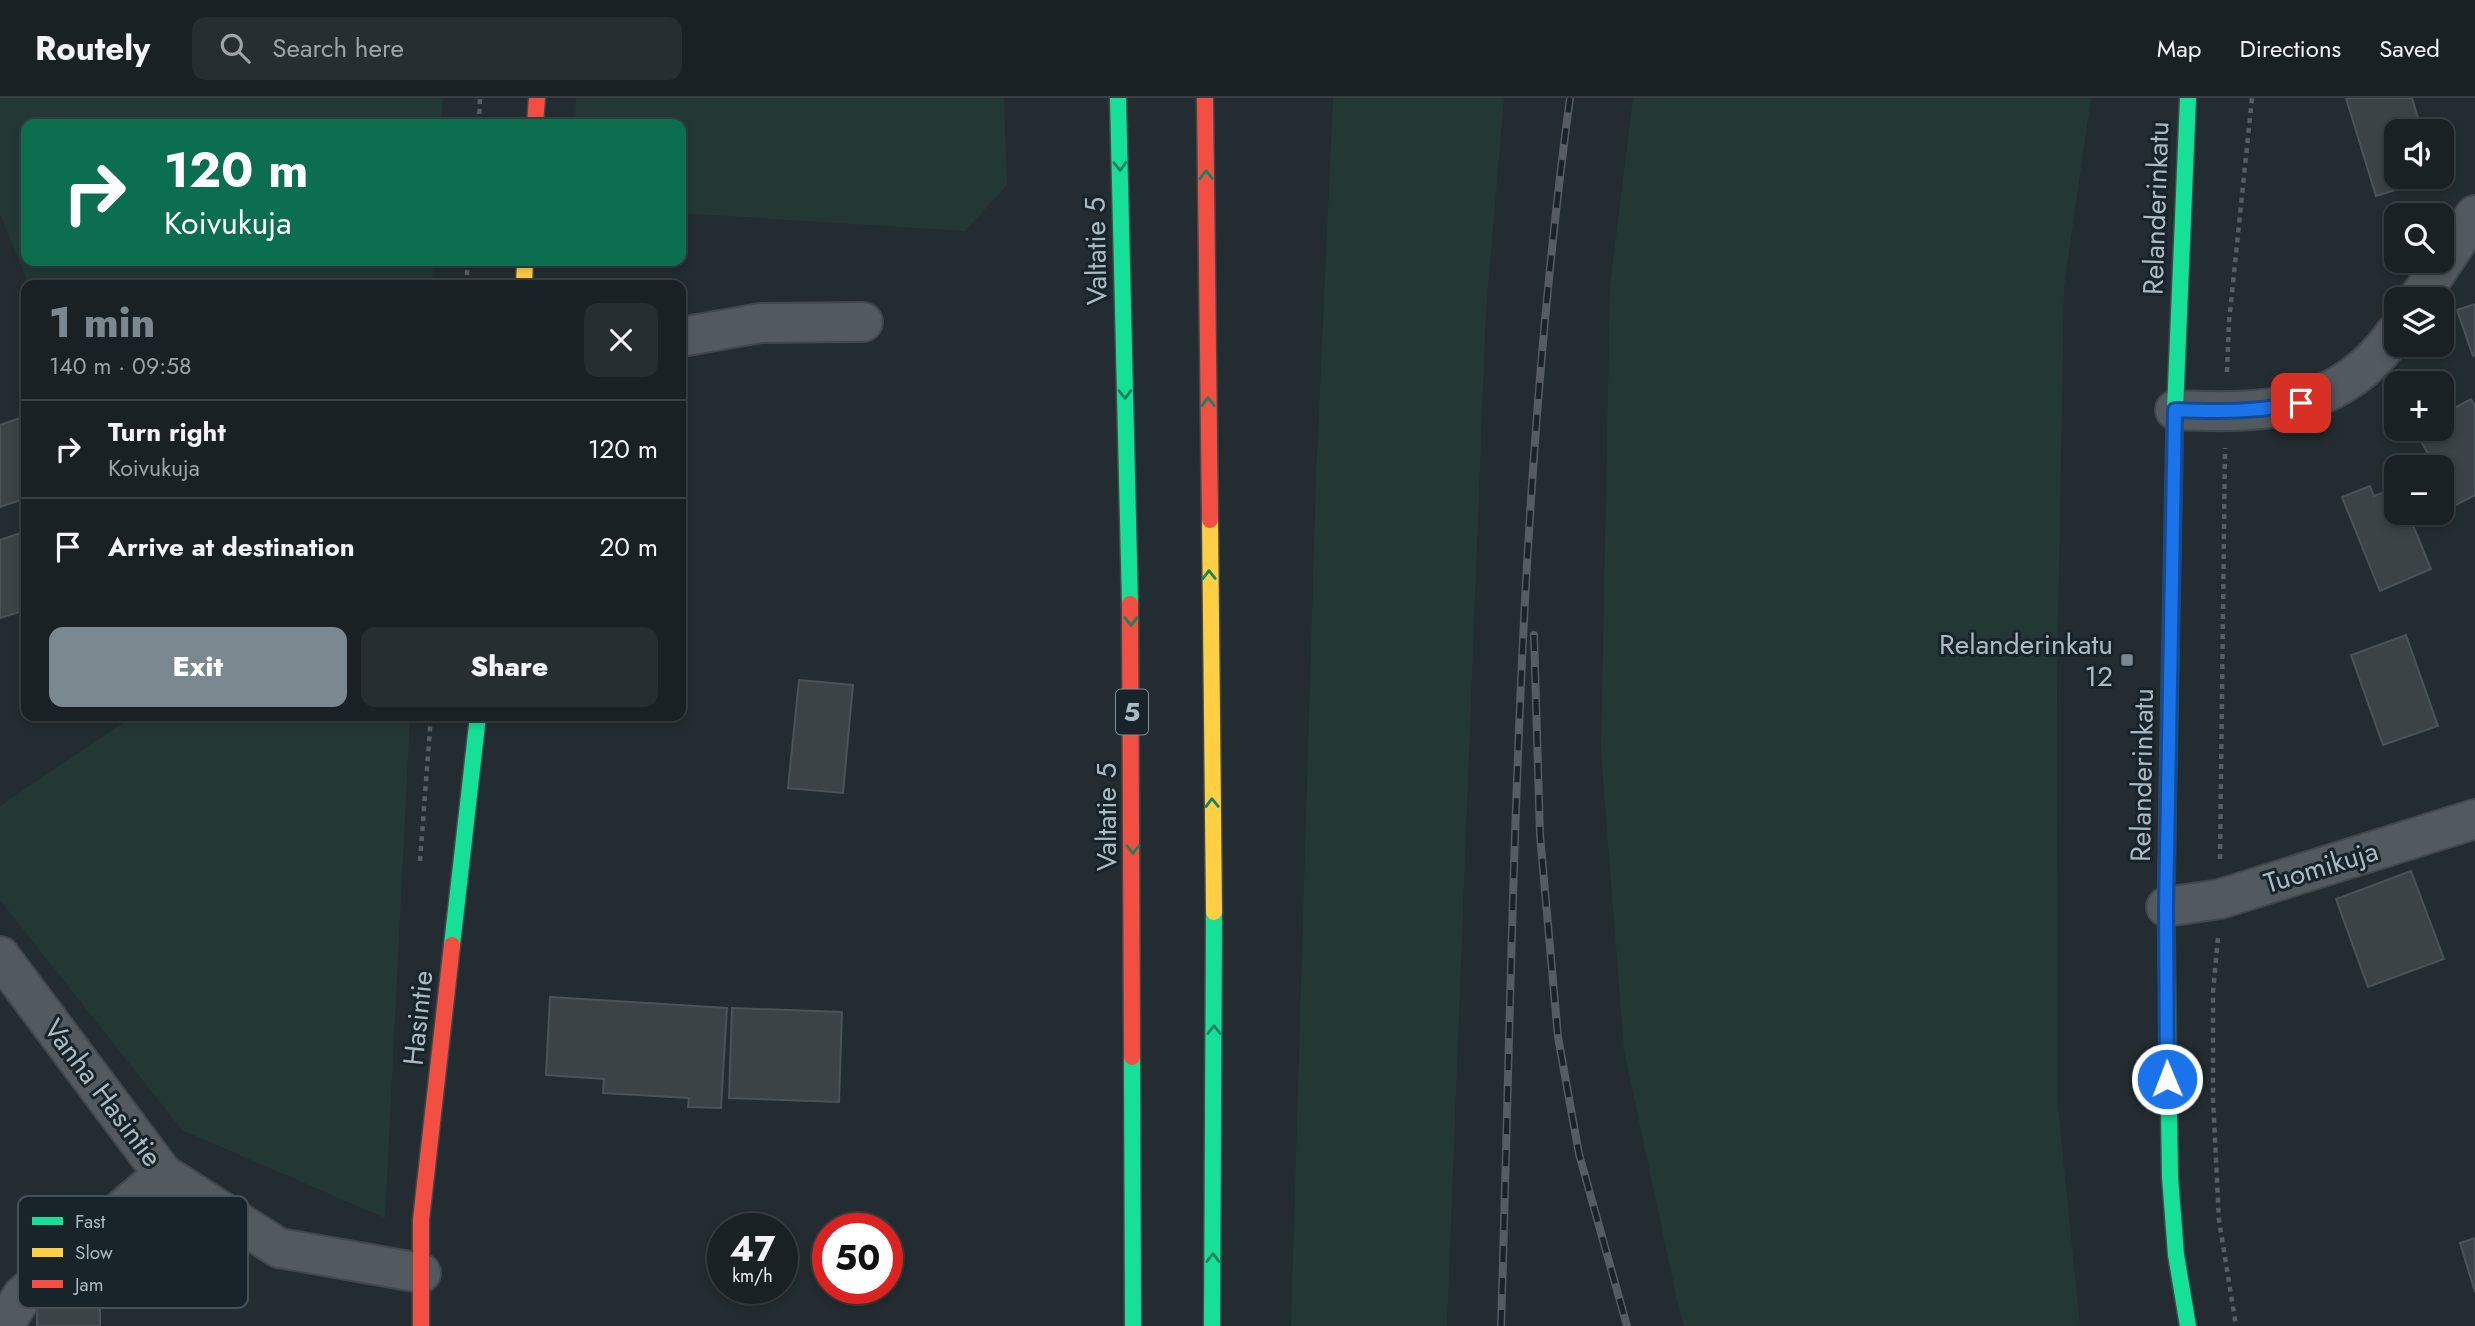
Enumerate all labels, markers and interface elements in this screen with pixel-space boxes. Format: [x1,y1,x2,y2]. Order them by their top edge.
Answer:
search box [192,17,682,80]
text: Routely [35,25,150,72]
icon: search [216,29,254,67]
text: Search here [272,29,404,67]
text: Map [2157,31,2202,66]
text: Directions [2240,31,2341,66]
text: Saved [2379,31,2440,66]
map controls [2384,119,2454,525]
button: sound [2384,119,2454,189]
street label: Relanderinkatu [2132,120,2180,296]
text: 120 m [164,135,308,205]
icon: right [49,147,140,238]
one-way arrow [1112,161,1128,172]
one-way arrow [1198,169,1214,180]
street label: Valtatie 5 [1075,196,1117,306]
text: Koivukuja [164,200,292,246]
button: search [2384,203,2454,273]
button: layers [2384,287,2454,357]
text: 1 min [49,292,155,353]
button: close [584,303,658,377]
text: 140 m · 09:58 [49,349,192,383]
button: + [2384,371,2454,441]
pin [2271,373,2331,433]
icon: arrive [2282,384,2320,422]
one-way arrow [1118,388,1133,399]
one-way arrow [1200,397,1216,407]
text: Turn right [108,413,226,451]
icon: right [49,430,87,468]
text: 120 m [588,430,658,468]
text: Koivukuja [108,451,200,485]
button: − [2384,455,2454,525]
icon: arrive [49,528,87,566]
text: Arrive at destination [108,528,355,566]
text: 20 m [600,528,658,566]
one-way arrow [1202,570,1217,581]
one-way arrow [1123,616,1139,627]
place label: Relanderinkatu 12 [1939,624,2113,697]
button: Exit [49,627,347,707]
button: Share [361,627,658,707]
marker: Relanderinkatu 12 [2119,652,2135,668]
street label: Relanderinkatu [2120,688,2164,862]
road number: 5 [1116,690,1148,734]
street label: Valtatie 5 [1086,763,1127,871]
one-way arrow [1204,797,1220,808]
street label: Tuomikuja [2259,830,2383,904]
one-way arrow [1125,844,1141,854]
street label: Hasintie [393,969,443,1067]
street label: Vanha Hasintie [34,1011,172,1175]
one-way arrow [1206,1025,1222,1035]
position arrow [2130,1042,2204,1116]
legend [18,1196,248,1308]
text: Fast [75,1208,106,1235]
speed limit sign: 50 [812,1213,903,1304]
text: 47 [730,1224,775,1274]
text: Slow [75,1239,113,1266]
one-way arrow [1205,1252,1221,1263]
text: km/h [732,1263,773,1289]
text: Jam [72,1271,104,1298]

